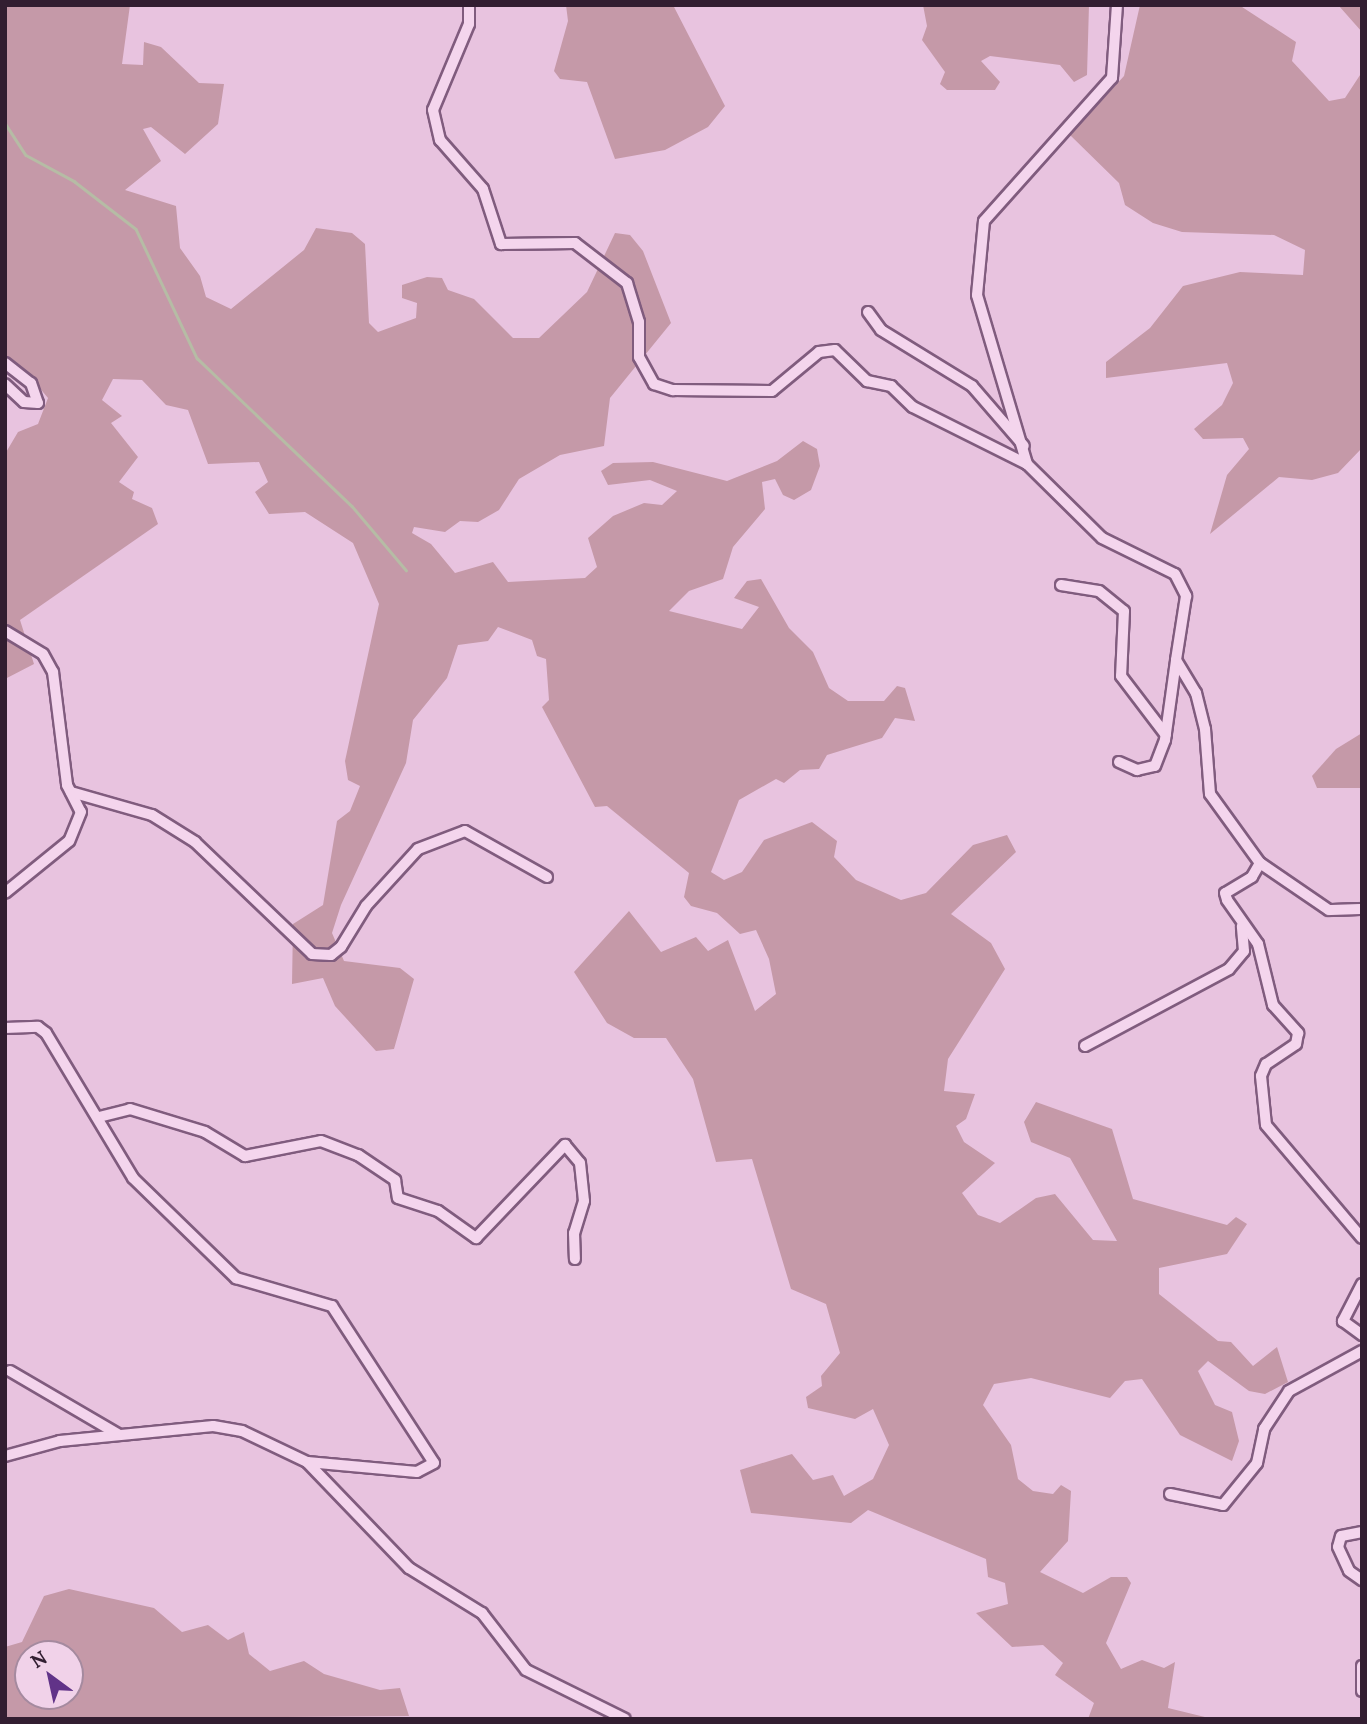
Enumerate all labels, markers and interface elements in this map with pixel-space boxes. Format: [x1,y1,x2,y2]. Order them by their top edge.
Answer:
north arrow [14,1640,84,1710]
text: N [26,1645,51,1673]

